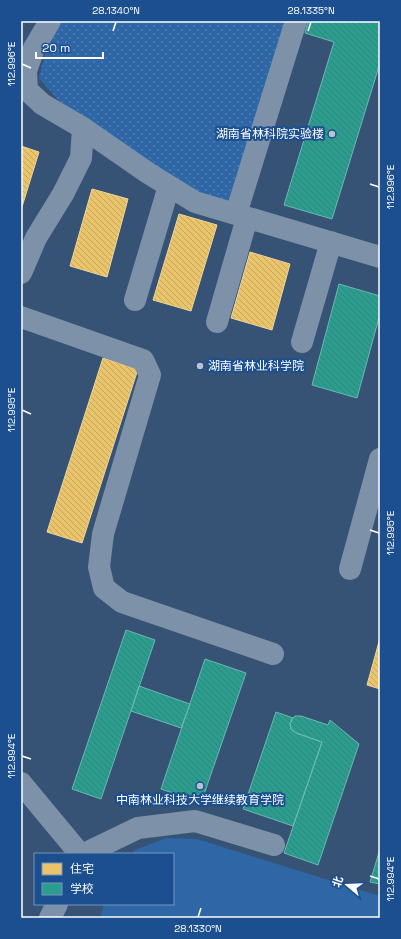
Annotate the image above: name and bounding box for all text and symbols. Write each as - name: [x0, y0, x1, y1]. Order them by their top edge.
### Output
- text: 28.1340°N: [92, 4, 140, 17]
- text: 28.1335°N: [287, 4, 335, 17]
- scale bar: [36, 34, 103, 60]
- text: 20 m: [42, 40, 70, 56]
- text: 112.996°E: [5, 41, 18, 86]
- place label: 湖南省林科院实验楼: [216, 126, 324, 142]
- marker: 湖南省林科院实验楼: [327, 129, 337, 139]
- text: 112.996°E: [384, 164, 397, 209]
- place label: 湖南省林业科学院: [208, 358, 304, 374]
- marker: 湖南省林业科学院: [195, 361, 205, 371]
- text: 112.995°E: [5, 387, 18, 432]
- text: 112.995°E: [384, 510, 397, 555]
- text: 112.994°E: [5, 733, 18, 778]
- marker: 中南林业科技大学继续教育学院: [195, 781, 205, 791]
- place label: 中南林业科技大学继续教育学院: [116, 792, 284, 808]
- legend: [34, 853, 174, 905]
- text: 112.994°E: [384, 856, 397, 901]
- text: 住宅: [70, 861, 94, 877]
- north arrow: [327, 865, 367, 905]
- text: 北: [329, 874, 346, 889]
- text: 学校: [70, 881, 94, 897]
- text: 28.1330°N: [174, 922, 222, 935]

